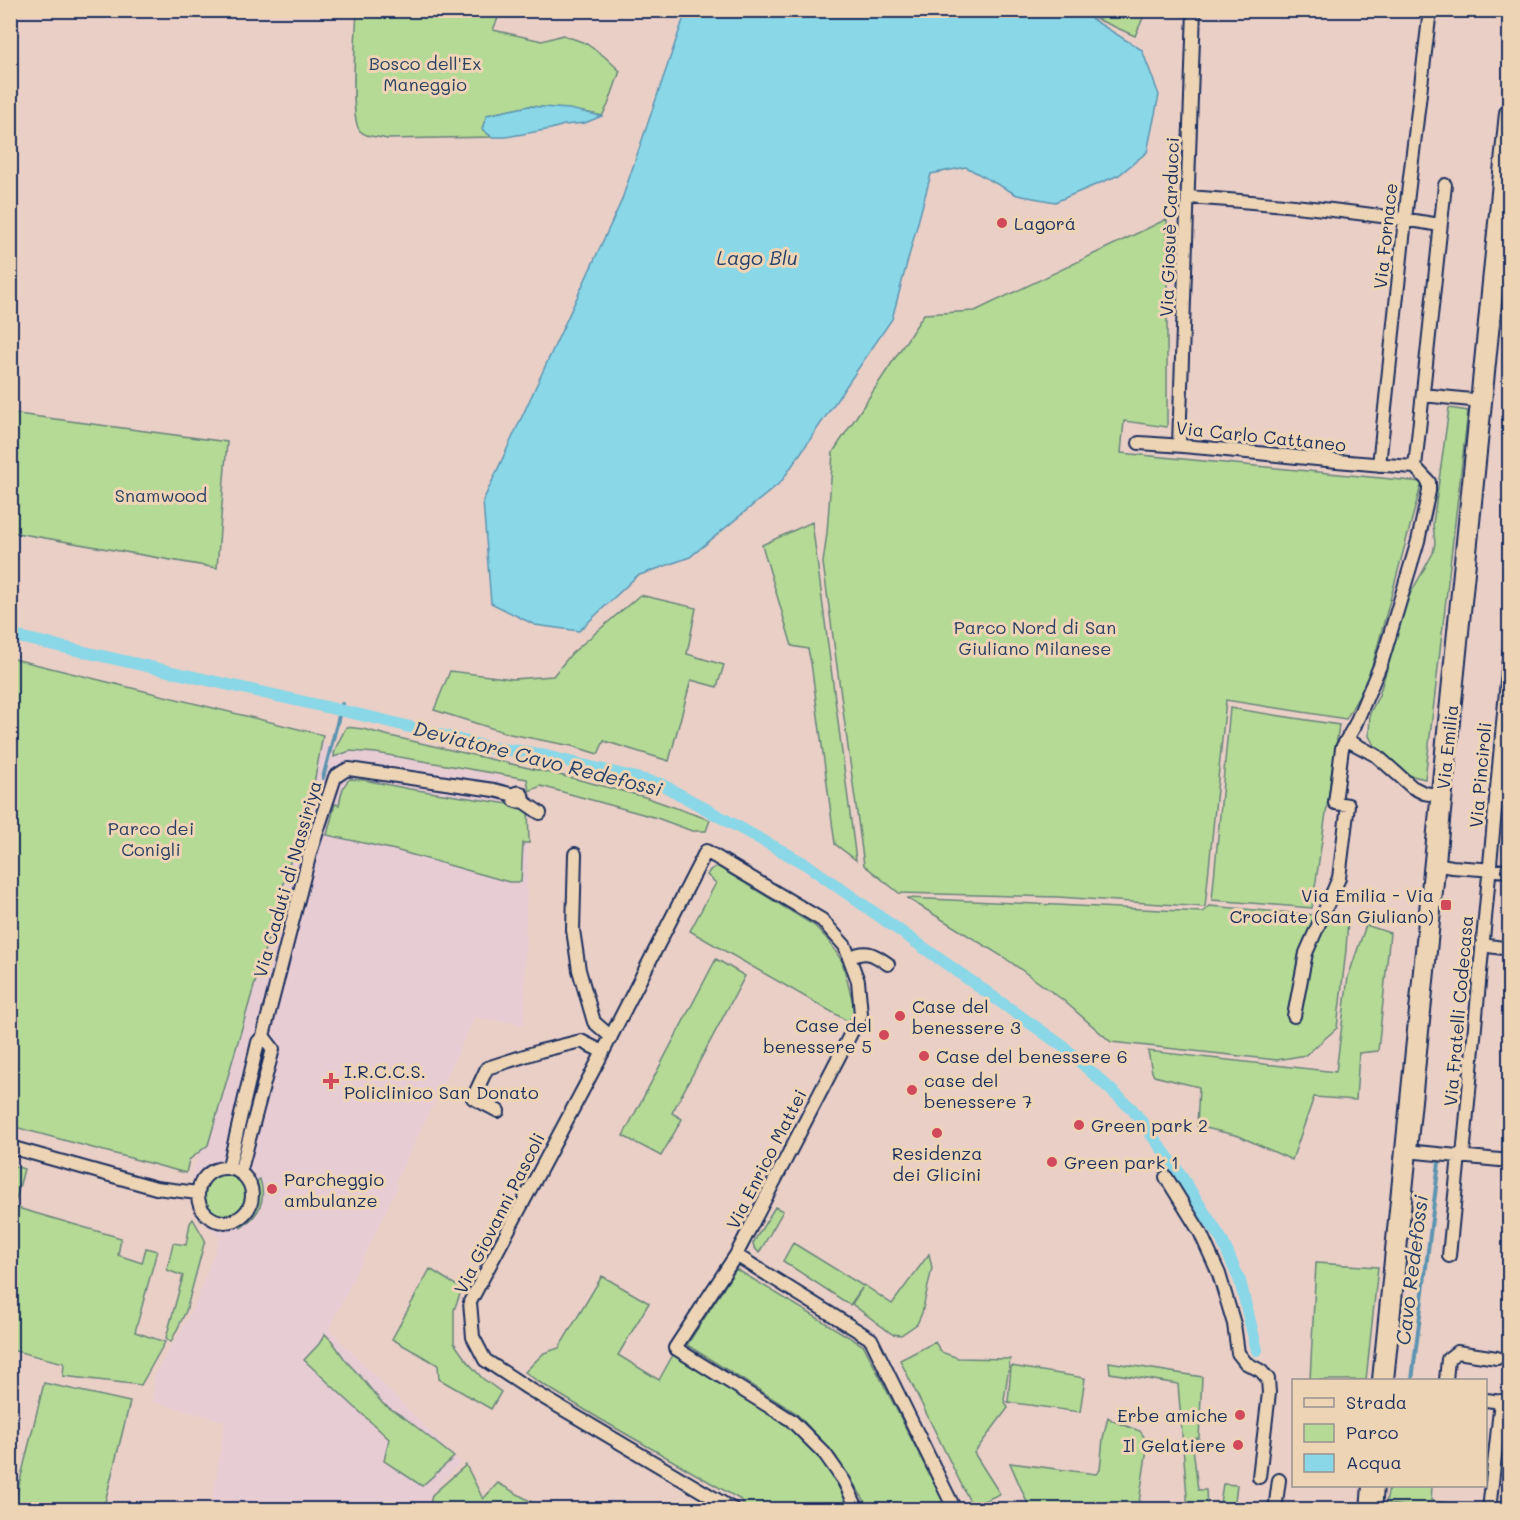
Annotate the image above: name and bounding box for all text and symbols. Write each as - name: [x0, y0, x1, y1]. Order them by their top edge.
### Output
- park label: Bosco dell'Ex Maneggio: [369, 51, 481, 96]
- street label: Via Giosuè Carducci: [1154, 137, 1184, 317]
- street label: Via Fornace: [1367, 182, 1403, 290]
- place label: Lagorá: [1014, 211, 1076, 235]
- marker: Lagorá: [995, 216, 1009, 230]
- water label: Lago Blu: [716, 244, 798, 270]
- street label: Via Carlo Cattaneo: [1175, 415, 1348, 457]
- park label: Snamwood: [115, 483, 207, 507]
- park label: Parco Nord di San Giuliano Milanese: [954, 615, 1116, 660]
- street label: Via Emilia: [1431, 703, 1463, 791]
- water label: Deviatore Cavo Redefossi: [411, 714, 666, 802]
- street label: Via Pinciroli: [1463, 721, 1497, 829]
- street label: Via Caduti di Nassiriya: [247, 778, 327, 980]
- park label: Parco dei Conigli: [108, 816, 194, 861]
- place label: Via Emilia - Via Crociate (San Giuliano): [1229, 883, 1434, 928]
- marker: Via Emilia - Via Crociate (San Giuliano): [1439, 898, 1453, 912]
- street label: Via Fratelli Codecasa: [1438, 915, 1478, 1107]
- place label: Case del benessere 3: [912, 994, 1021, 1039]
- marker: Case del benessere 3: [893, 1009, 907, 1023]
- place label: Case del benessere 5: [763, 1013, 872, 1058]
- marker: Case del benessere 5: [877, 1028, 891, 1042]
- place label: Case del benessere 6: [936, 1044, 1128, 1068]
- marker: Case del benessere 6: [917, 1049, 931, 1063]
- place label: I.R.C.C.S. Policlinico San Donato: [344, 1059, 539, 1104]
- place label: case del benessere 7: [924, 1068, 1032, 1113]
- marker: I.R.C.C.S. Policlinico San Donato: [322, 1072, 340, 1090]
- marker: case del benessere 7: [905, 1083, 919, 1097]
- street label: Via Enrico Mattei: [720, 1085, 812, 1233]
- place label: Green park 2: [1091, 1113, 1208, 1137]
- marker: Green park 2: [1072, 1118, 1086, 1132]
- marker: Residenza dei Glicini: [930, 1126, 944, 1140]
- street label: Via Giovanni Pascoli: [448, 1128, 550, 1298]
- place label: Residenza dei Glicini: [892, 1141, 982, 1186]
- place label: Green park 1: [1064, 1150, 1179, 1174]
- marker: Green park 1: [1045, 1155, 1059, 1169]
- place label: Parcheggio ambulanze: [284, 1167, 385, 1212]
- marker: Parcheggio ambulanze: [265, 1182, 279, 1196]
- water label: Cavo Redefossi: [1389, 1193, 1433, 1347]
- legend: [1292, 1379, 1487, 1487]
- text: Strada: [1346, 1390, 1407, 1414]
- place label: Erbe amiche: [1117, 1403, 1228, 1427]
- marker: Erbe amiche: [1233, 1408, 1247, 1422]
- text: Parco: [1346, 1420, 1399, 1444]
- place label: Il Gelatiere: [1123, 1433, 1226, 1457]
- marker: Il Gelatiere: [1231, 1438, 1245, 1452]
- text: Acqua: [1346, 1450, 1402, 1474]

